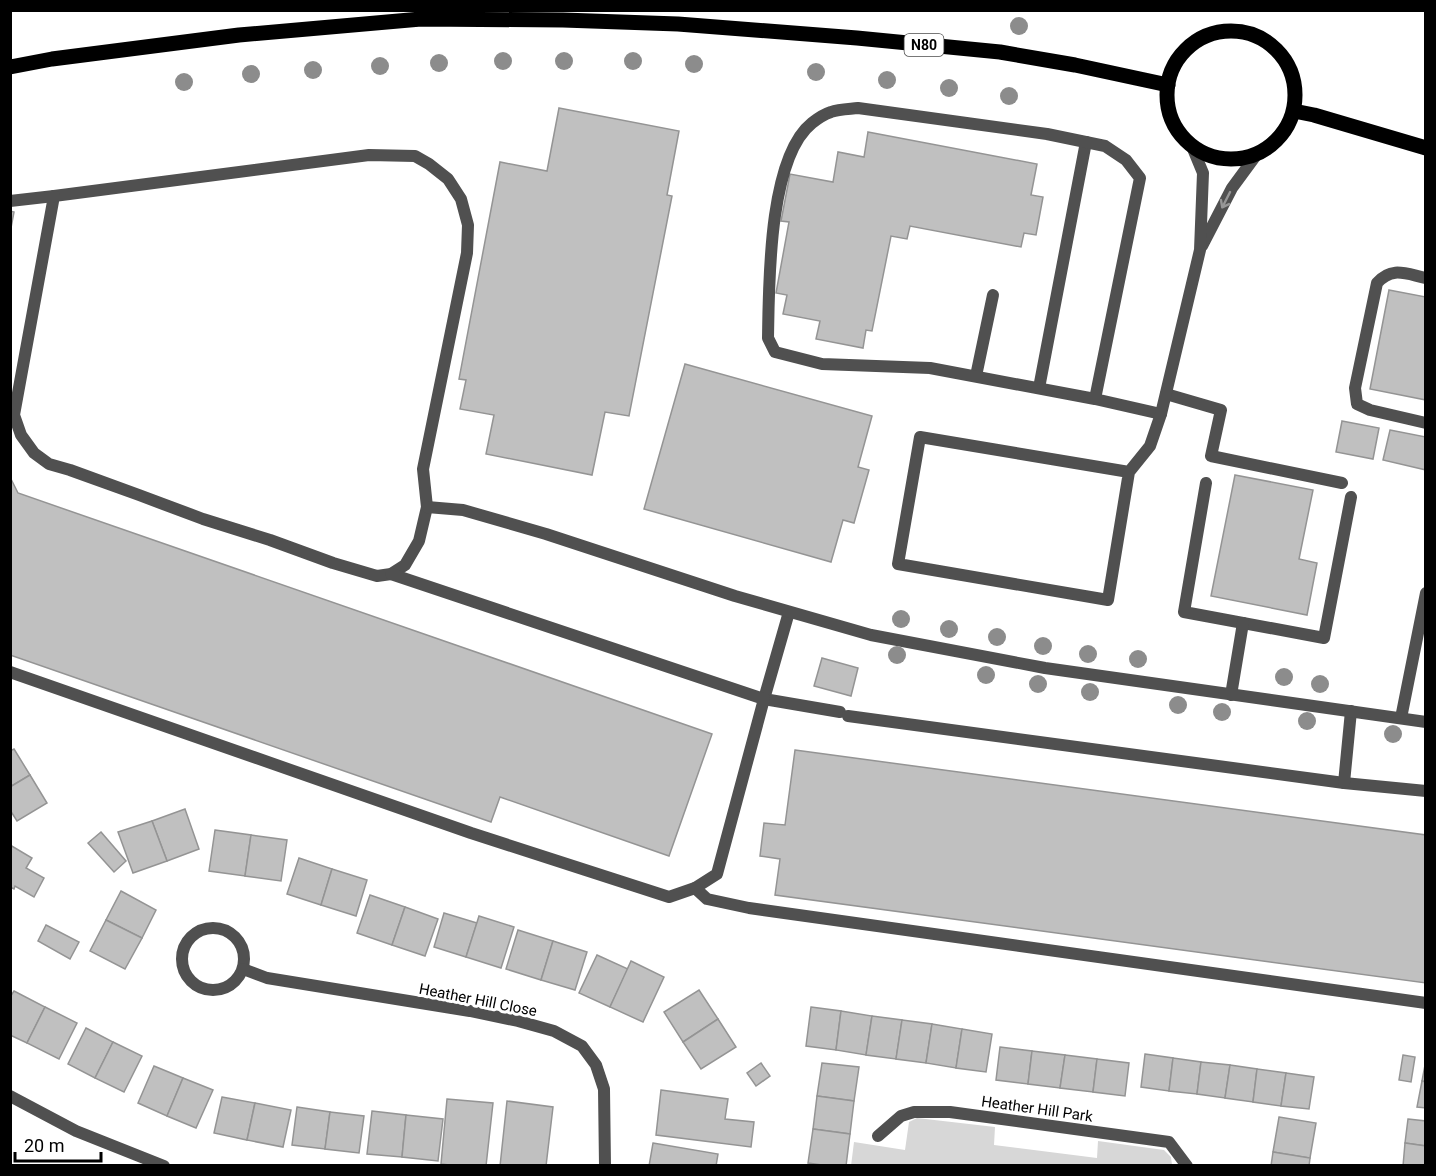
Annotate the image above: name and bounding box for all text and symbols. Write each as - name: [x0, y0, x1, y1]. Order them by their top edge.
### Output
- road number: N80: [904, 34, 944, 56]
- one-way arrow: [1219, 191, 1231, 209]
- street label: Heather Hill Close: [418, 980, 539, 1020]
- street label: Heather Hill Park: [980, 1092, 1094, 1126]
- scale bar: [15, 1125, 100, 1163]
- text: 20 m: [24, 1135, 64, 1156]

